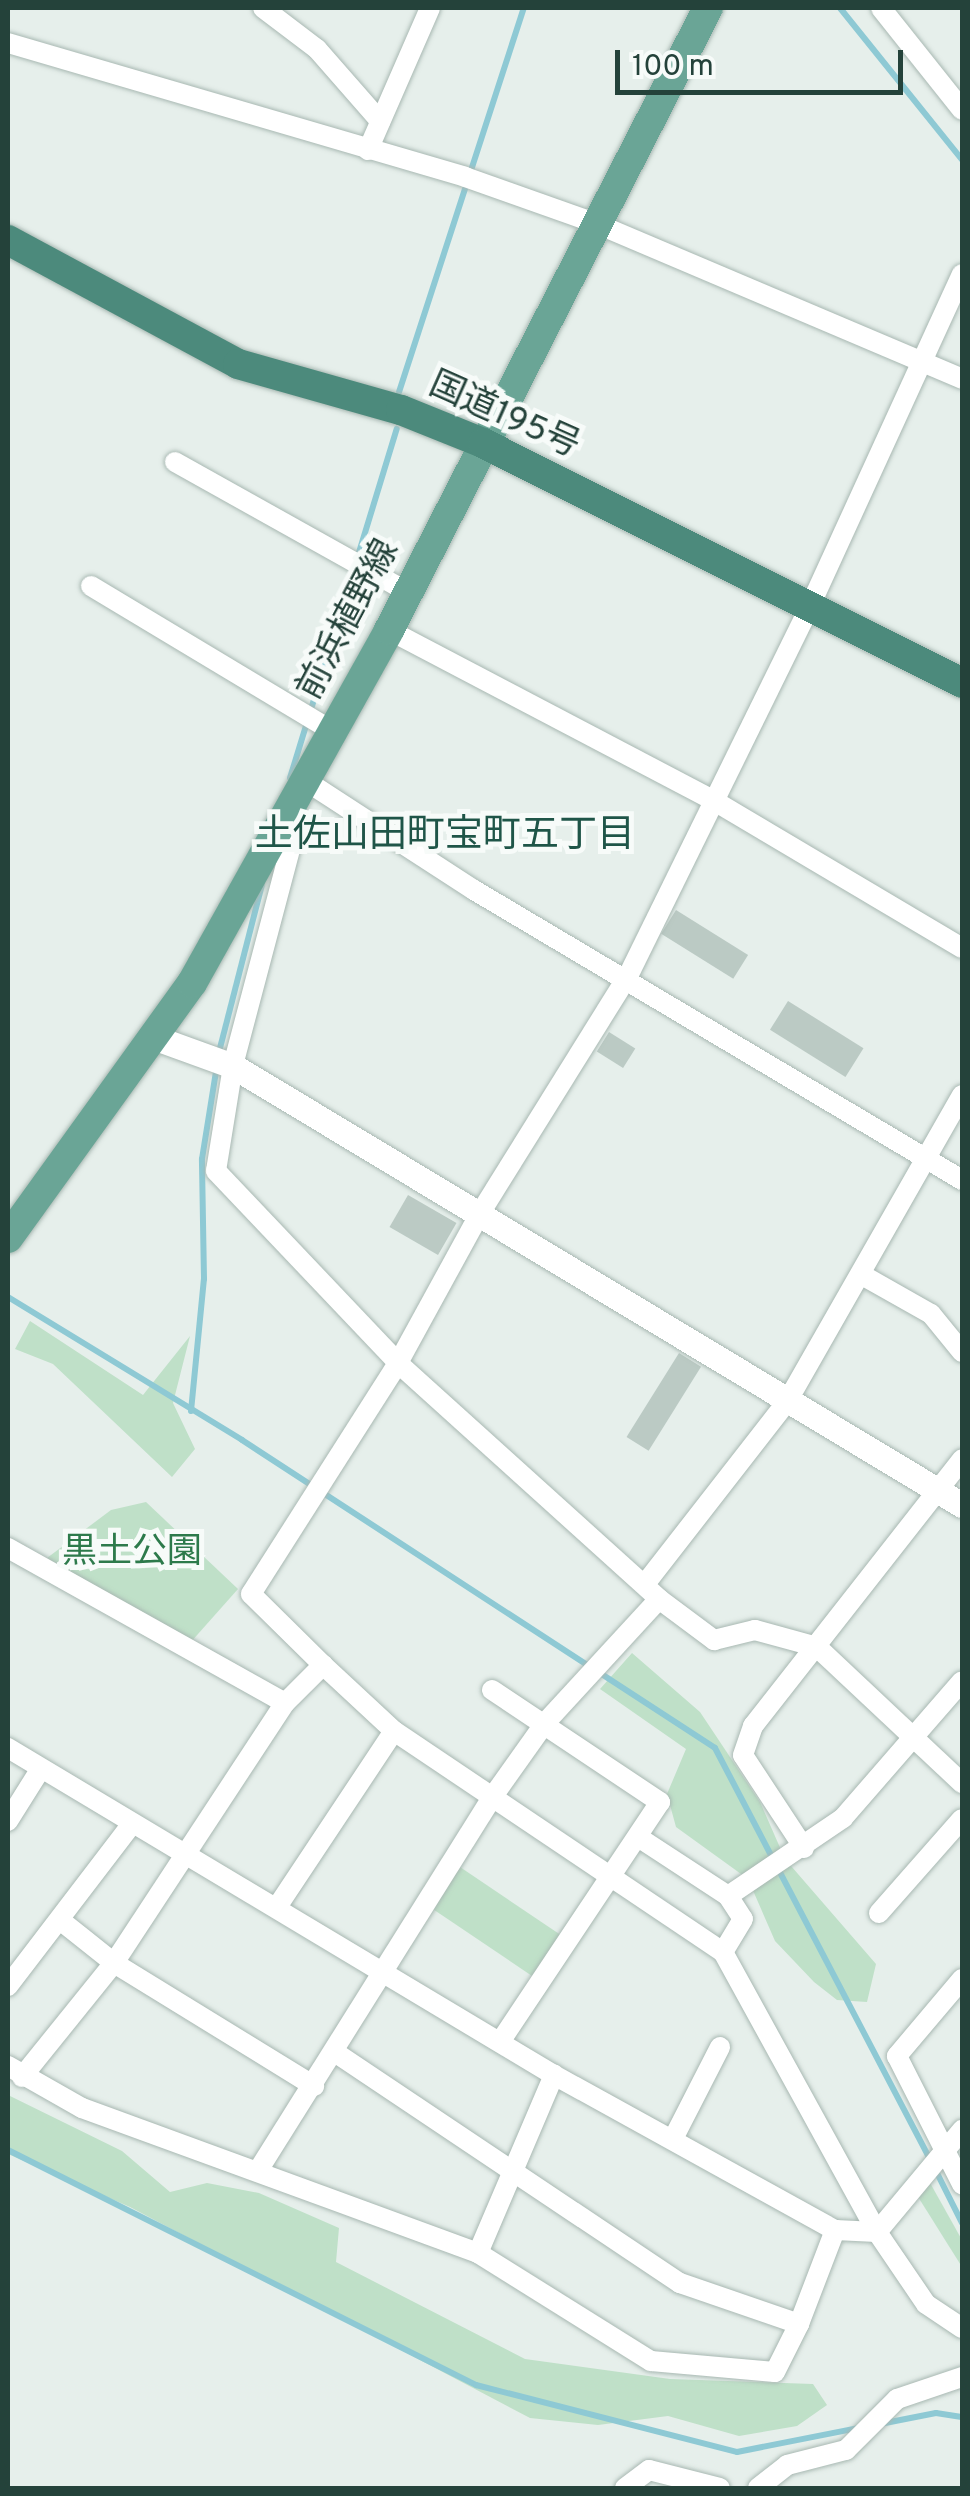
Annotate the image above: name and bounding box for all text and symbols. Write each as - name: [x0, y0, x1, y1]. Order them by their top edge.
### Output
- scale bar: [620, 30, 908, 92]
- text: 100 m: [632, 49, 714, 86]
- street label: 国道195号: [422, 364, 586, 468]
- street label: 前浜植野線: [289, 533, 409, 707]
- district label: 土佐山田町宝町五丁目: [255, 814, 635, 860]
- park label: 黒土公園: [62, 1532, 202, 1574]

